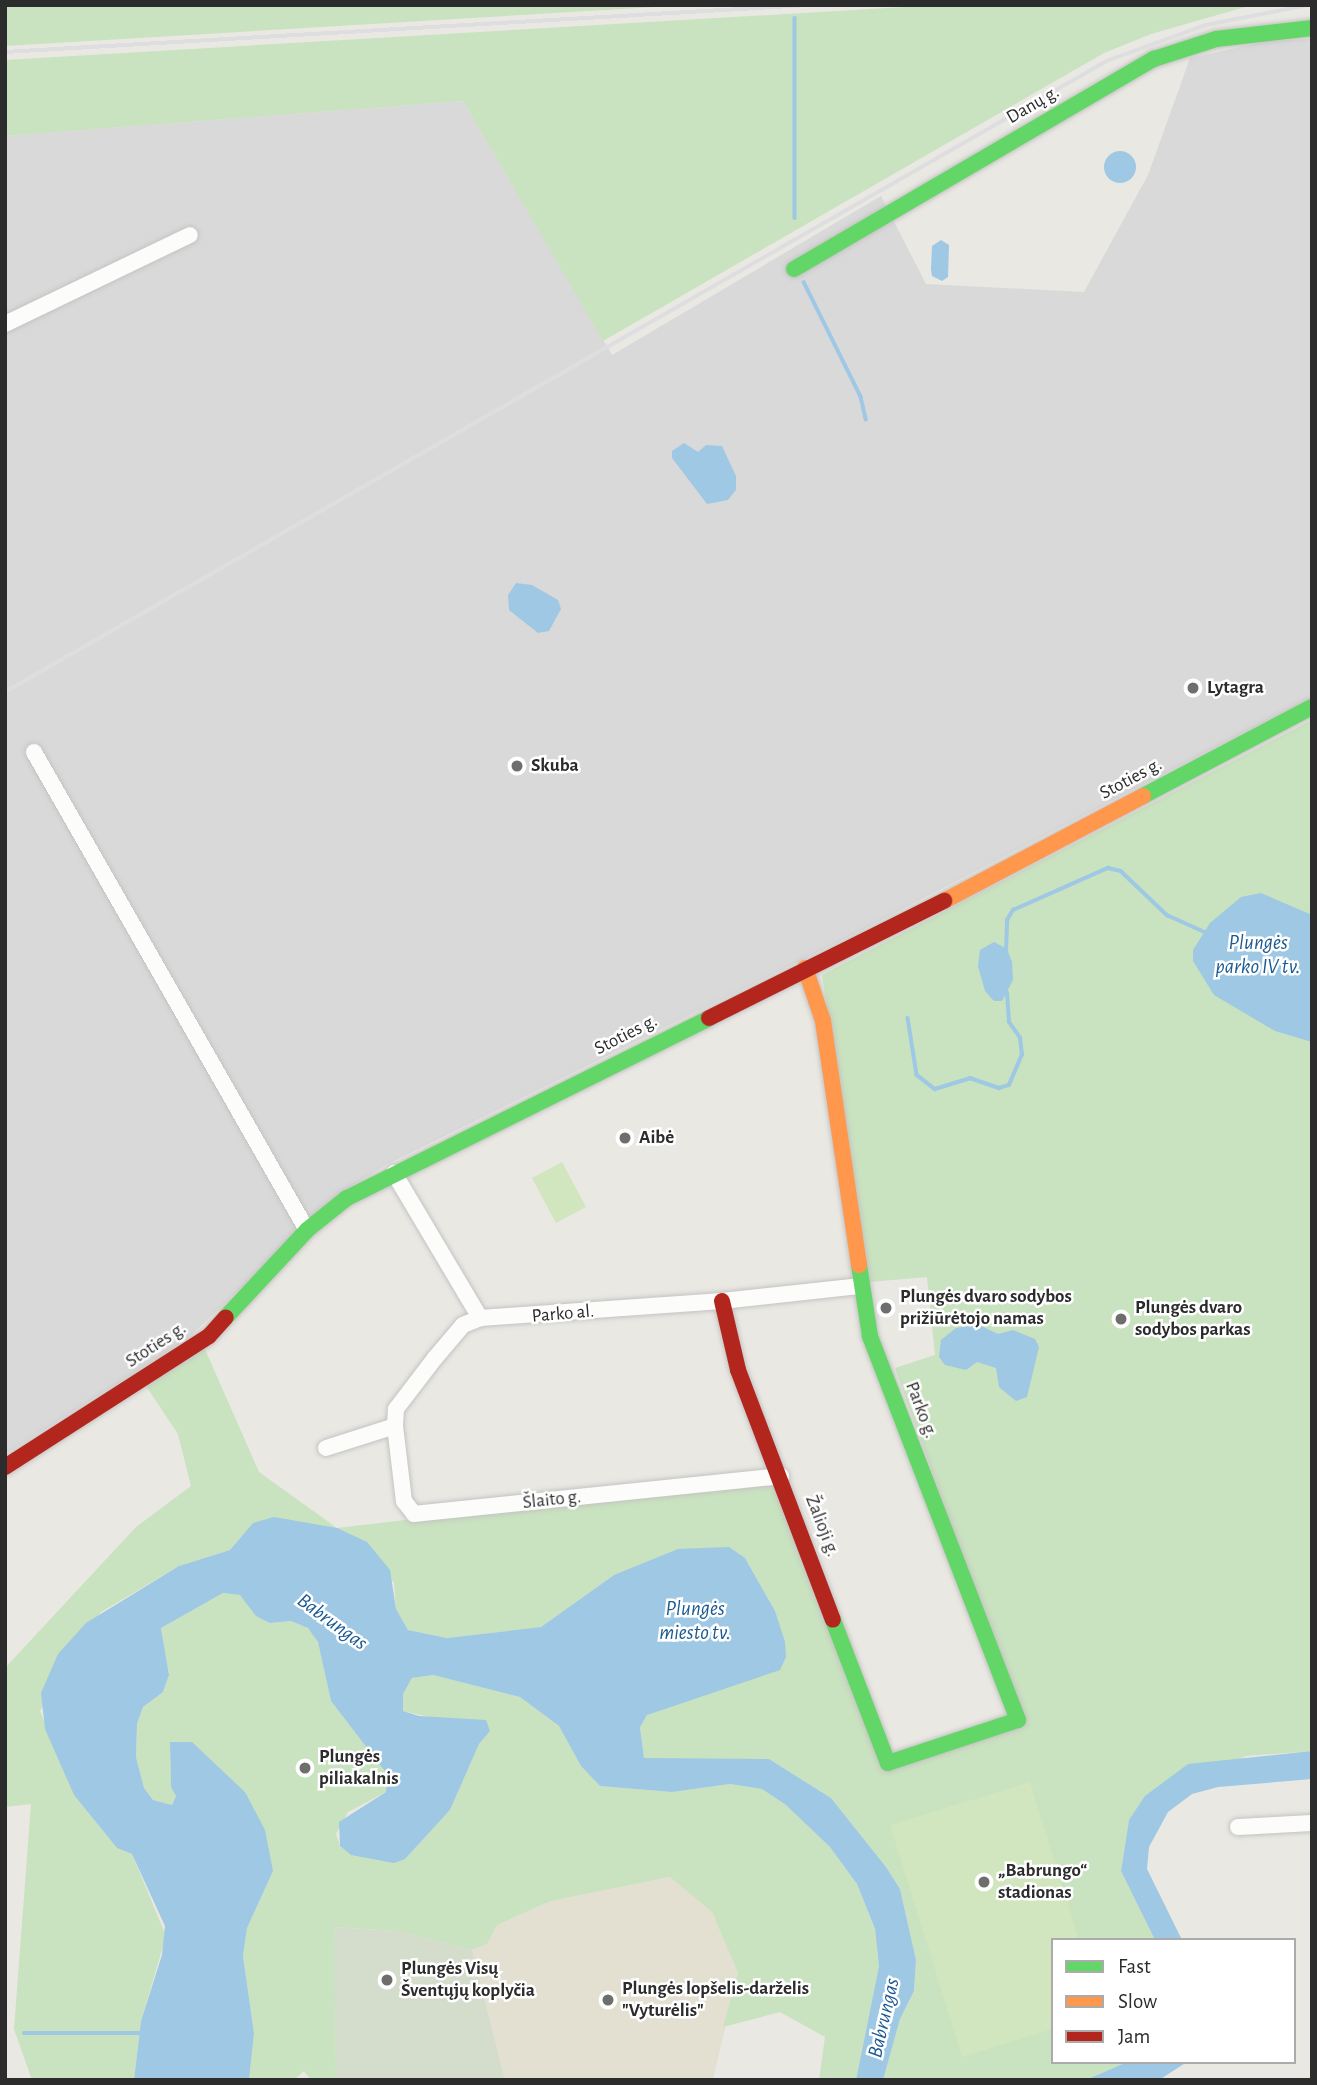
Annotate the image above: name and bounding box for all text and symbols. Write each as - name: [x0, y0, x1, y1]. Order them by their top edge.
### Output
- street label: Danų g.: [1003, 81, 1063, 129]
- place label: Lytagra: [1207, 677, 1264, 699]
- marker: Lytagra: [1185, 680, 1201, 696]
- street label: Stoties g.: [1096, 753, 1166, 805]
- place label: Skuba: [531, 755, 579, 777]
- marker: Skuba: [509, 758, 525, 774]
- water label: Plungės parko IV tv.: [1216, 930, 1300, 980]
- street label: Stoties g.: [591, 1010, 661, 1060]
- place label: Aibė: [639, 1127, 674, 1149]
- marker: Aibė: [617, 1130, 633, 1146]
- place label: Plungės dvaro sodybos prižiūrėtojo namas: [900, 1286, 1072, 1330]
- place label: Plungės dvaro sodybos parkas: [1135, 1297, 1251, 1341]
- street label: Parko al.: [531, 1300, 595, 1328]
- marker: Plungės dvaro sodybos prižiūrėtojo namas: [878, 1300, 894, 1316]
- marker: Plungės dvaro sodybos parkas: [1113, 1311, 1129, 1327]
- street label: Stoties g.: [122, 1317, 190, 1373]
- street label: Parko g.: [900, 1379, 942, 1441]
- street label: Šlaito g.: [522, 1486, 582, 1514]
- street label: Žalioji g.: [800, 1492, 844, 1560]
- water label: Babrungas: [292, 1588, 372, 1656]
- water label: Plungės miesto tv.: [659, 1596, 731, 1646]
- place label: Plungės piliakalnis: [319, 1746, 398, 1790]
- marker: Plungės piliakalnis: [297, 1760, 313, 1776]
- place label: „Babrungo“ stadionas: [998, 1860, 1087, 1904]
- marker: „Babrungo“ stadionas: [976, 1874, 992, 1890]
- legend: [1051, 1938, 1296, 2064]
- text: Fast: [1118, 1956, 1151, 1977]
- place label: Plungės Visų Šventųjų koplyčia: [401, 1958, 535, 2002]
- marker: Plungės Visų Šventųjų koplyčia: [379, 1972, 395, 1988]
- water label: Babrungas: [863, 1976, 905, 2060]
- place label: Plungės lopšelis-darželis "Vyturėlis": [622, 1978, 809, 2022]
- text: Slow: [1118, 1991, 1157, 2012]
- marker: Plungės lopšelis-darželis "Vyturėlis": [600, 1992, 616, 2008]
- text: Jam: [1118, 2026, 1150, 2047]

